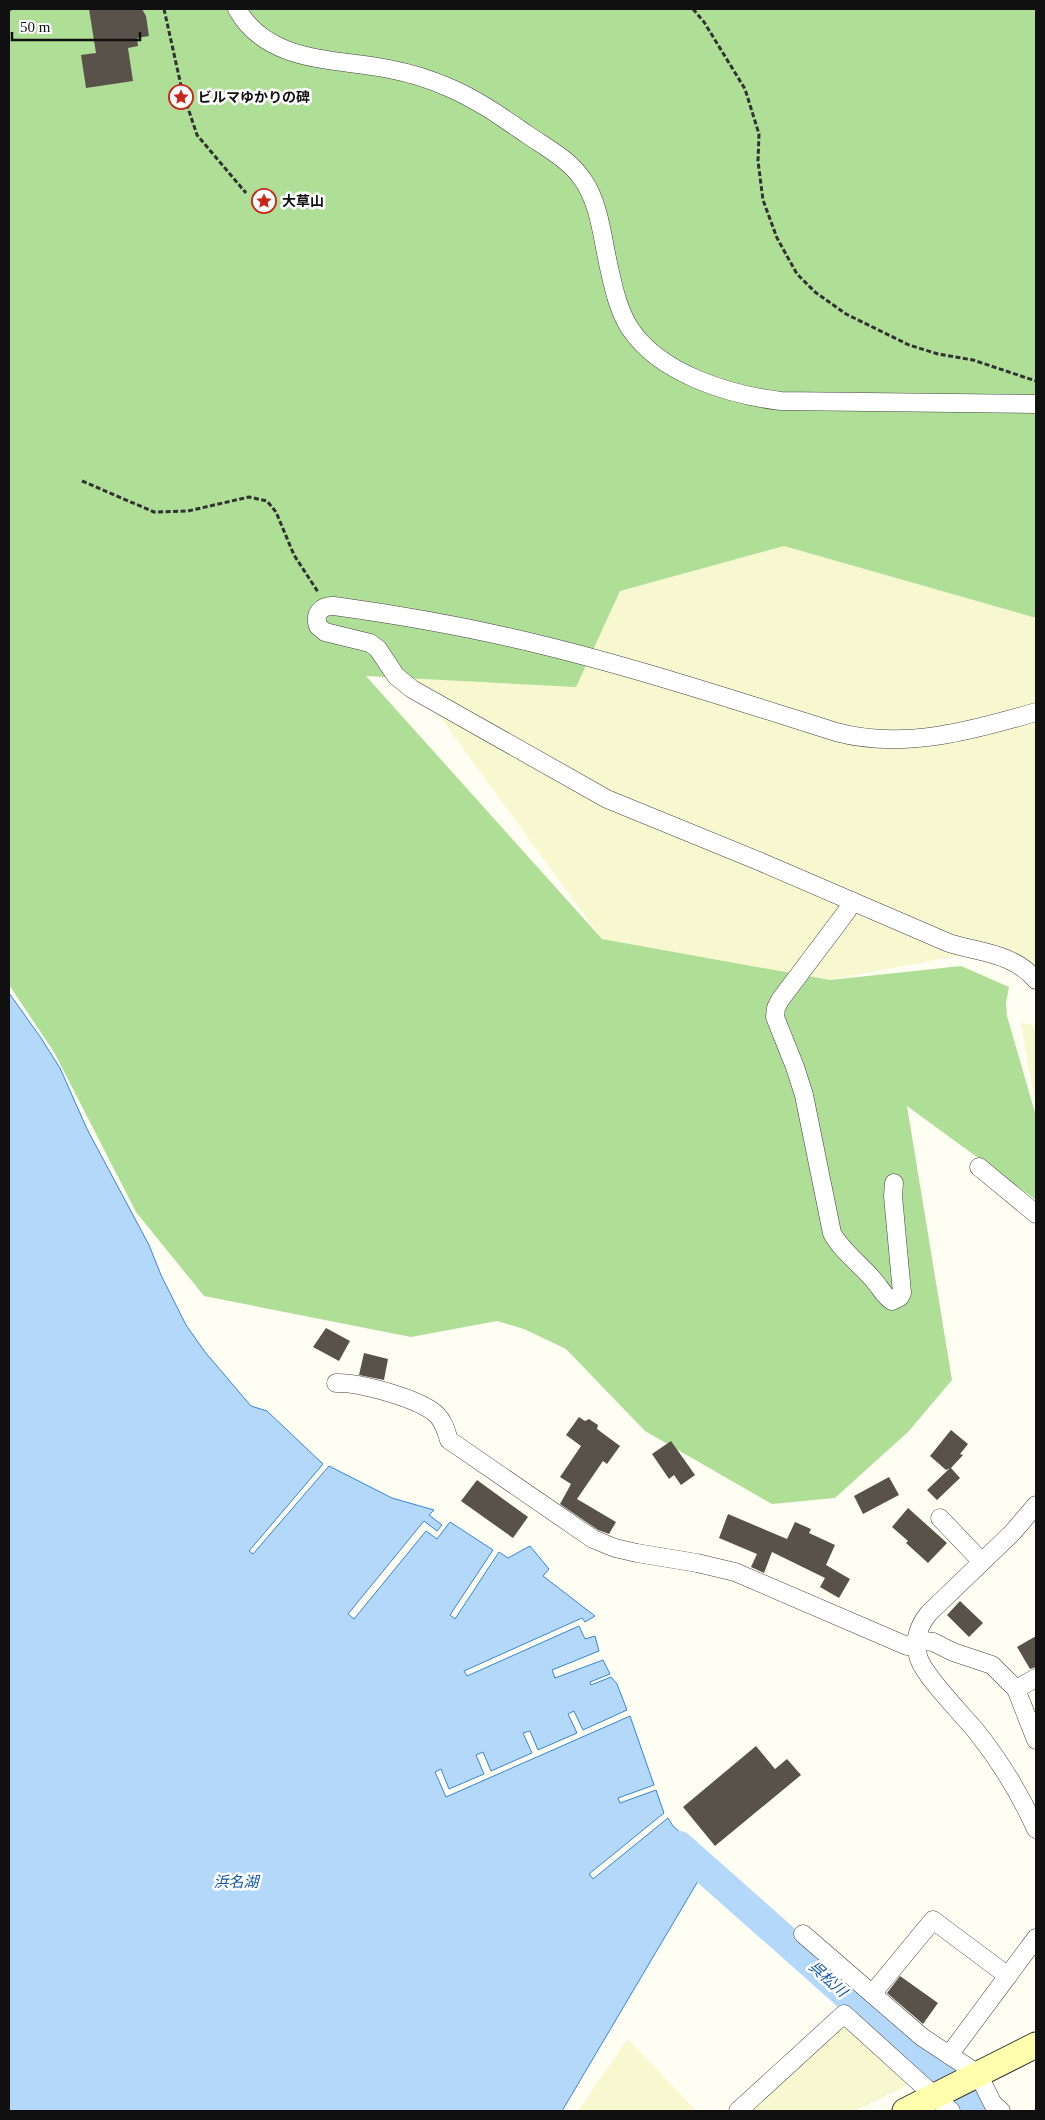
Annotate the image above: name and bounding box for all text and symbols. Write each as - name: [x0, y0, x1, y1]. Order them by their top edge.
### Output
- scale bar: [12, 10, 140, 42]
- text: 50 m: [20, 19, 51, 35]
- place icon: ビルマゆかりの碑: [168, 84, 194, 110]
- place label: ビルマゆかりの碑: [198, 90, 310, 105]
- place icon: 大草山: [251, 188, 277, 214]
- place label: 大草山: [282, 194, 324, 209]
- water label: 浜名湖: [213, 1874, 260, 1890]
- water label: 呉松川: [806, 1958, 852, 2001]

